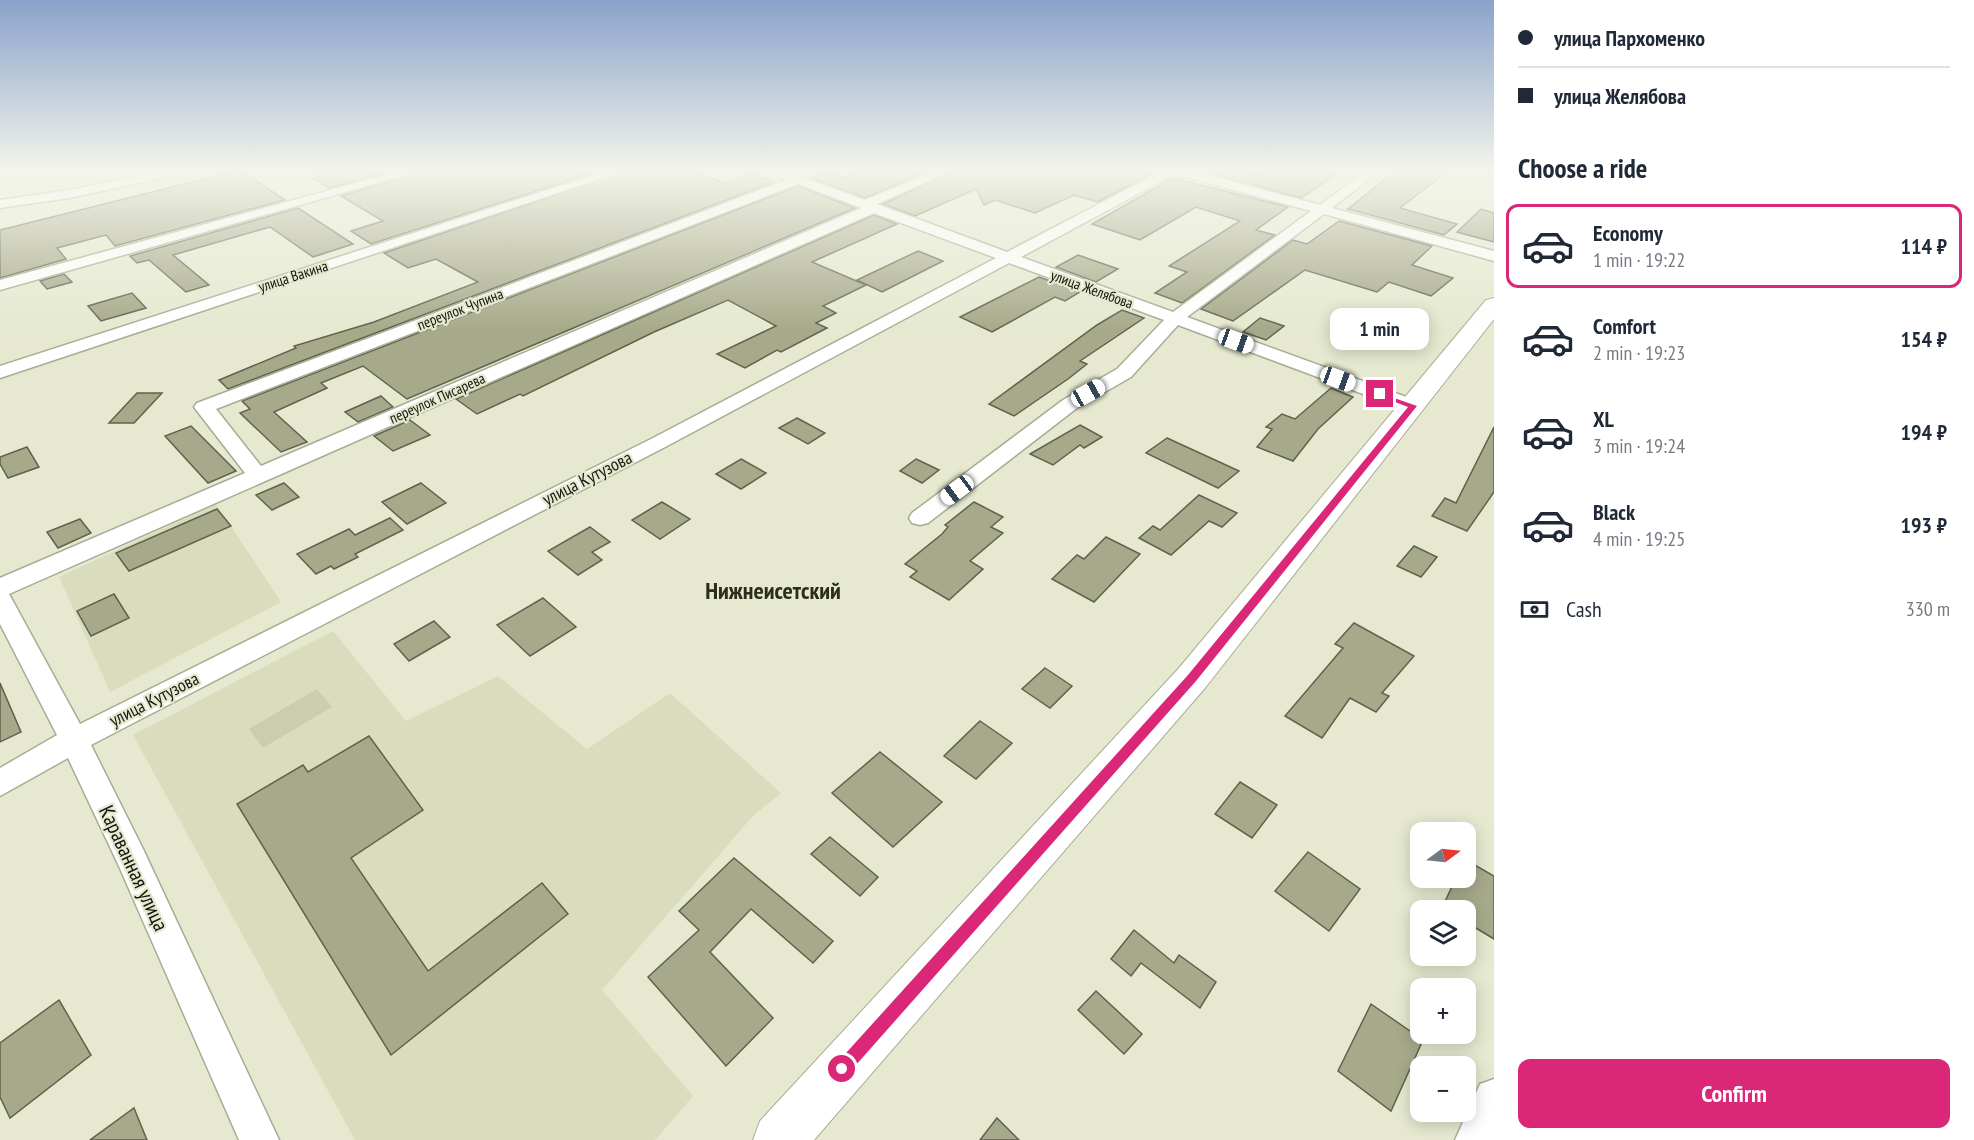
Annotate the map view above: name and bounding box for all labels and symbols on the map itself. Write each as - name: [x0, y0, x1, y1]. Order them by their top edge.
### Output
- street label: улица Вакина: [256, 256, 330, 296]
- street label: улица Желябова: [1048, 265, 1136, 313]
- street label: переулок Чупина: [414, 284, 506, 334]
- callout: 1 min: [1330, 307, 1430, 349]
- car: [1216, 326, 1256, 356]
- car: [1318, 364, 1358, 394]
- street label: переулок Писарева: [386, 368, 488, 428]
- car: [1068, 376, 1108, 410]
- route end: [1366, 380, 1393, 407]
- street label: улица Кутузова: [538, 446, 636, 510]
- car: [937, 472, 977, 508]
- district label: Нижнеисетский: [705, 575, 841, 606]
- street label: улица Кутузова: [105, 667, 203, 731]
- street label: Караванная улица: [93, 801, 175, 935]
- north arrow: [1410, 822, 1476, 888]
- route start: [828, 1055, 855, 1082]

